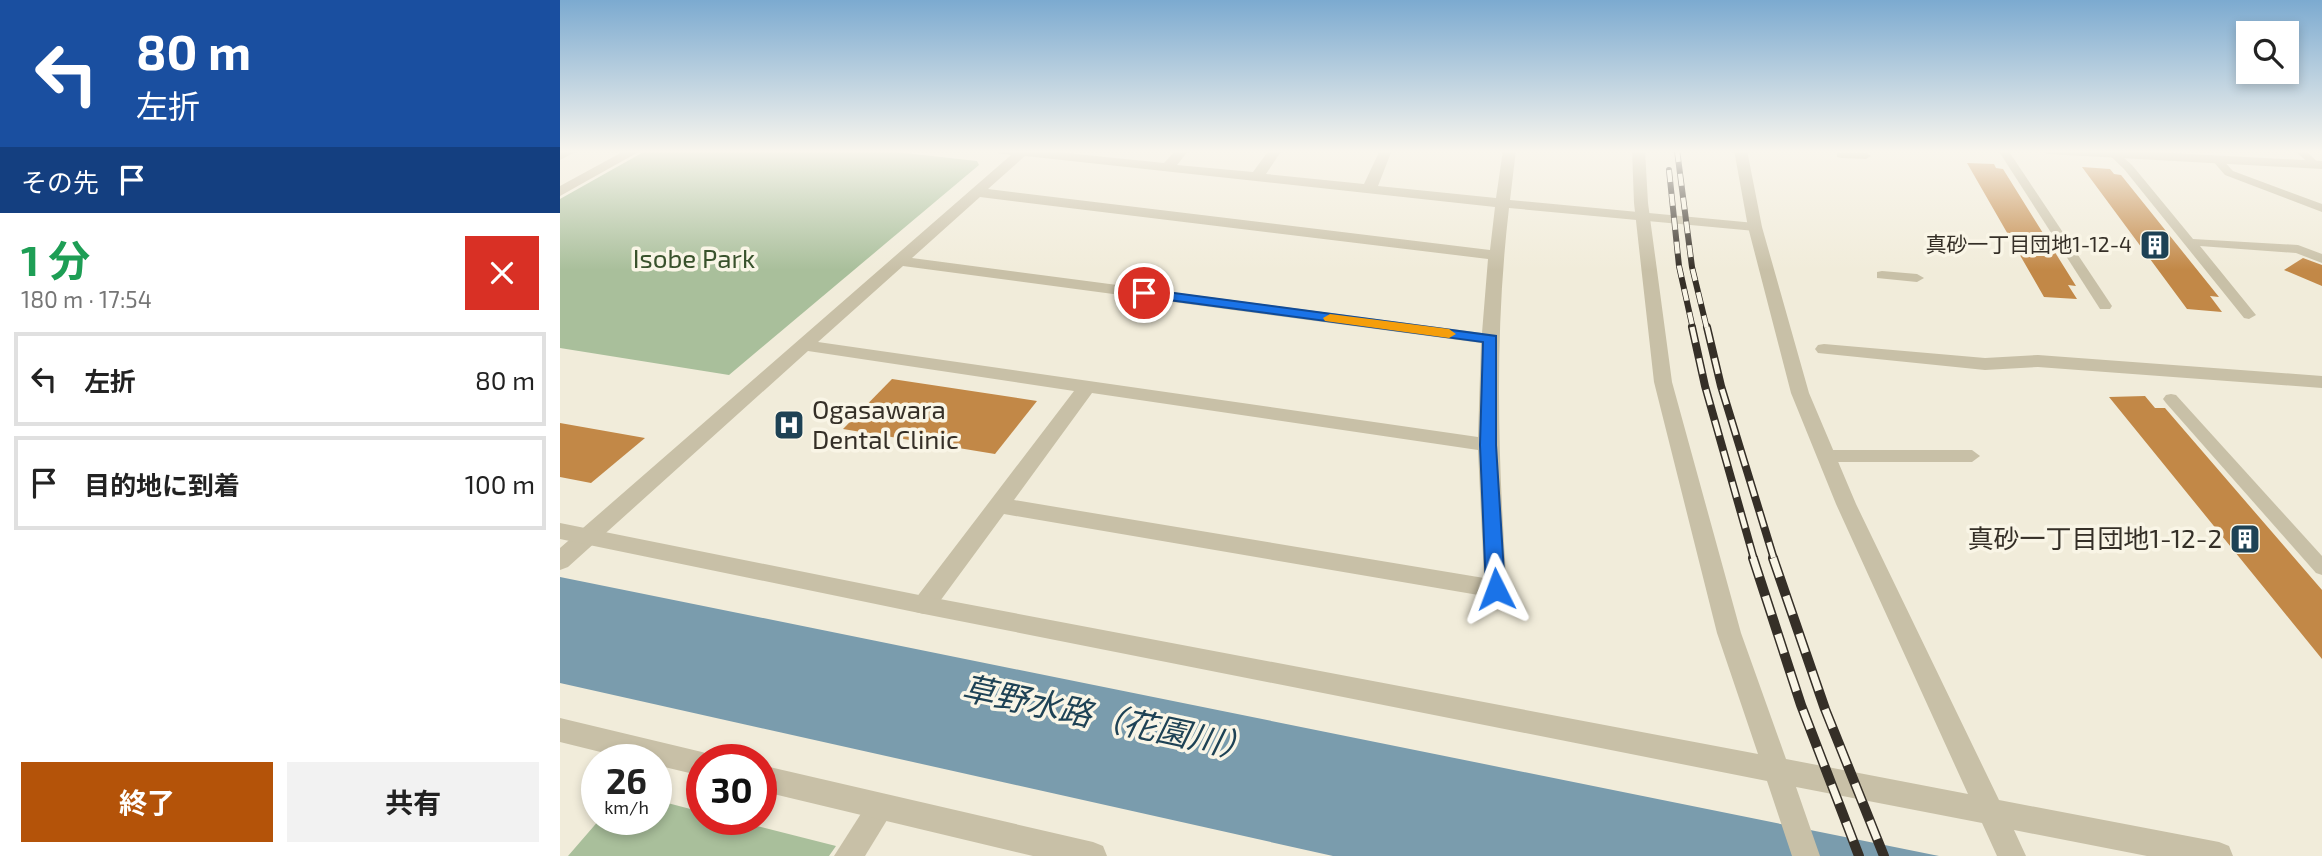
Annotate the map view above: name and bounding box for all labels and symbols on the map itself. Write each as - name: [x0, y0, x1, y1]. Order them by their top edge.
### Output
- building icon: 真砂一丁目団地1-12-4: [2138, 228, 2172, 262]
- place label: 真砂一丁目団地1-12-4: [1925, 231, 2132, 256]
- park label: Isobe Park: [633, 242, 755, 273]
- pin: [1114, 263, 1174, 323]
- place label: Ogasawara Dental Clinic: [812, 393, 959, 454]
- hospital icon: Ogasawara Dental Clinic: [772, 408, 806, 442]
- place label: 真砂一丁目団地1-12-2: [1968, 522, 2222, 553]
- building icon: 真砂一丁目団地1-12-2: [2228, 522, 2262, 556]
- position arrow: [1459, 552, 1533, 626]
- water label: 草野水路（花園川）: [959, 667, 1258, 767]
- speed limit sign: 30: [686, 744, 777, 835]

